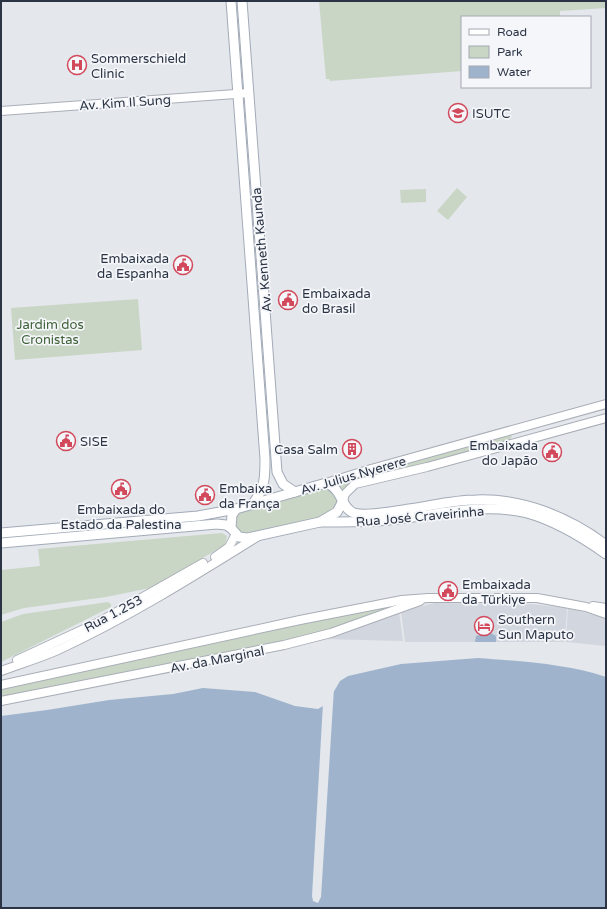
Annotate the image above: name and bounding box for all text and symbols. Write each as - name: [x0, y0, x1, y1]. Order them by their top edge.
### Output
- legend: [461, 16, 591, 88]
- text: Road: [497, 25, 527, 39]
- text: Park: [497, 45, 523, 59]
- place label: Sommerschield Clinic: [91, 51, 186, 82]
- hospital icon: Sommerschield Clinic: [66, 54, 88, 76]
- text: Water: [497, 65, 532, 79]
- street label: Av. Kim Il Sung: [79, 92, 171, 114]
- school or university icon: ISUTC: [447, 102, 469, 124]
- place label: ISUTC: [472, 106, 510, 122]
- street label: Av. Kenneth Kaunda: [249, 187, 275, 313]
- place label: Embaixada da Espanha: [97, 251, 169, 282]
- public building icon: Embaixada da Espanha: [172, 254, 194, 276]
- place label: Embaixada do Brasil: [302, 286, 371, 317]
- public building icon: Embaixada do Brasil: [277, 289, 299, 311]
- park label: Jardim dos Cronistas: [16, 317, 84, 348]
- public building icon: SISE: [55, 430, 77, 452]
- place label: SISE: [80, 434, 108, 450]
- building icon: Casa Salm: [341, 438, 363, 460]
- place label: Embaixada do Japão: [469, 438, 538, 469]
- public building icon: Embaixada do Japão: [541, 441, 563, 463]
- place label: Casa Salm: [274, 442, 338, 458]
- street label: Av. Julius Nyerere: [299, 453, 408, 499]
- public building icon: Embaixada do Estado da Palestina: [110, 478, 132, 500]
- place label: Embaixa da França: [219, 481, 280, 512]
- public building icon: Embaixa da França: [194, 484, 216, 506]
- place label: Embaixada do Estado da Palestina: [61, 502, 181, 533]
- street label: Rua José Craveirinha: [355, 503, 485, 531]
- place label: Embaixada da Türkiye: [462, 577, 531, 608]
- public building icon: Embaixada da Türkiye: [437, 580, 459, 602]
- street label: Rua 1.253: [82, 592, 145, 636]
- place label: Southern Sun Maputo: [498, 612, 574, 643]
- hotel icon: Southern Sun Maputo: [473, 615, 495, 637]
- street label: Av. da Marginal: [169, 643, 266, 677]

